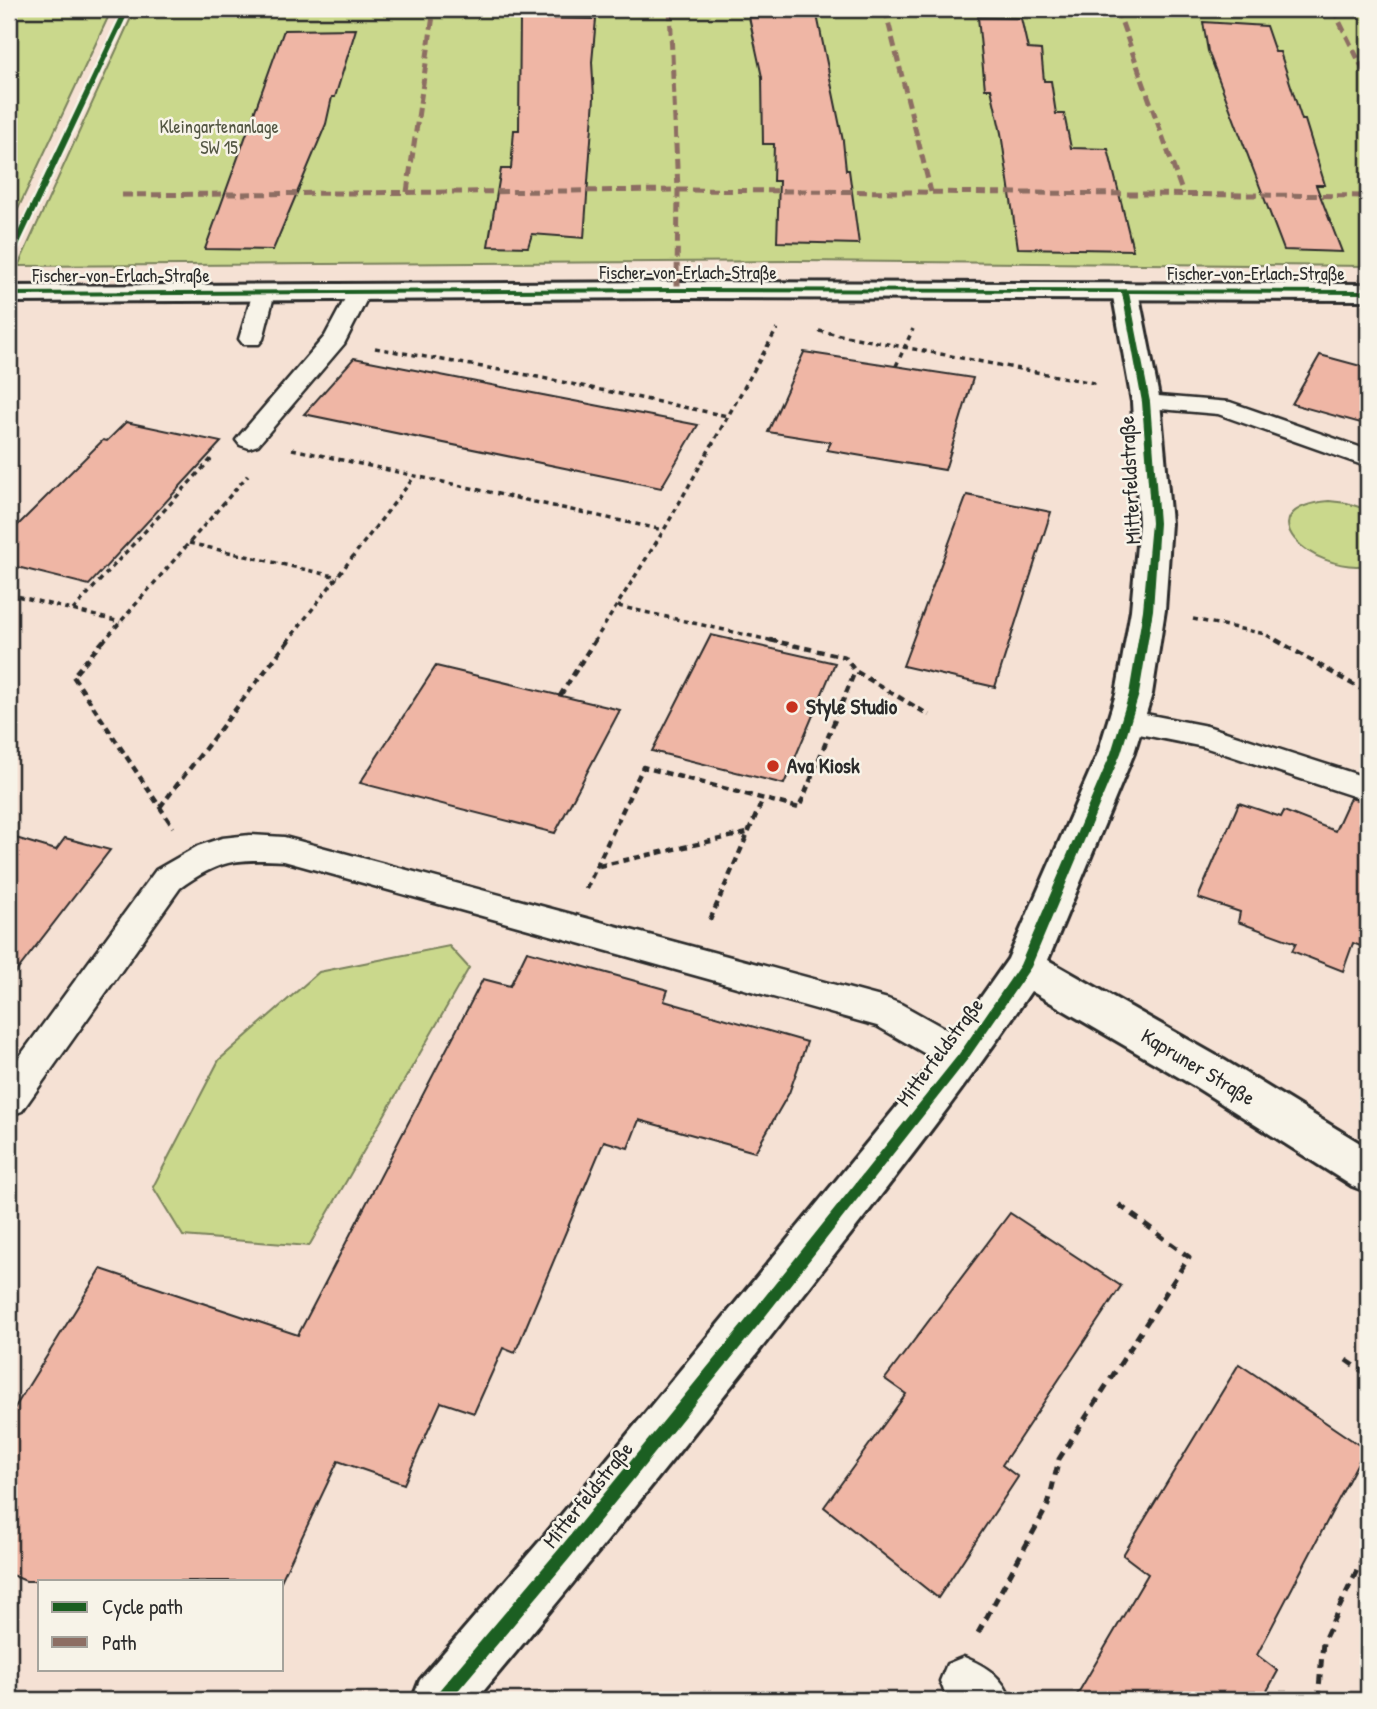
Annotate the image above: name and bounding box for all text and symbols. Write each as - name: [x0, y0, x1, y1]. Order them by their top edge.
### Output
- park label: Kleingartenanlage SW 15: [159, 114, 279, 160]
- street label: Fischer-von-Erlach-Straße: [598, 260, 777, 285]
- street label: Fischer-von-Erlach-Straße: [1166, 261, 1345, 286]
- street label: Fischer-von-Erlach-Straße: [31, 263, 210, 288]
- street label: Mitterfeldstraße: [1112, 415, 1147, 545]
- place label: Style Studio: [806, 692, 898, 722]
- marker: Style Studio: [784, 699, 800, 715]
- place label: Ava Kiosk: [787, 751, 860, 780]
- marker: Ava Kiosk: [765, 758, 781, 774]
- street label: Mitterfeldstraße: [889, 992, 990, 1112]
- street label: Kapruner Straße: [1136, 1021, 1261, 1112]
- street label: Mitterfeldstraße: [536, 1435, 639, 1554]
- legend: [38, 1580, 284, 1670]
- text: Cycle path: [102, 1592, 183, 1621]
- text: Path: [102, 1628, 137, 1657]

